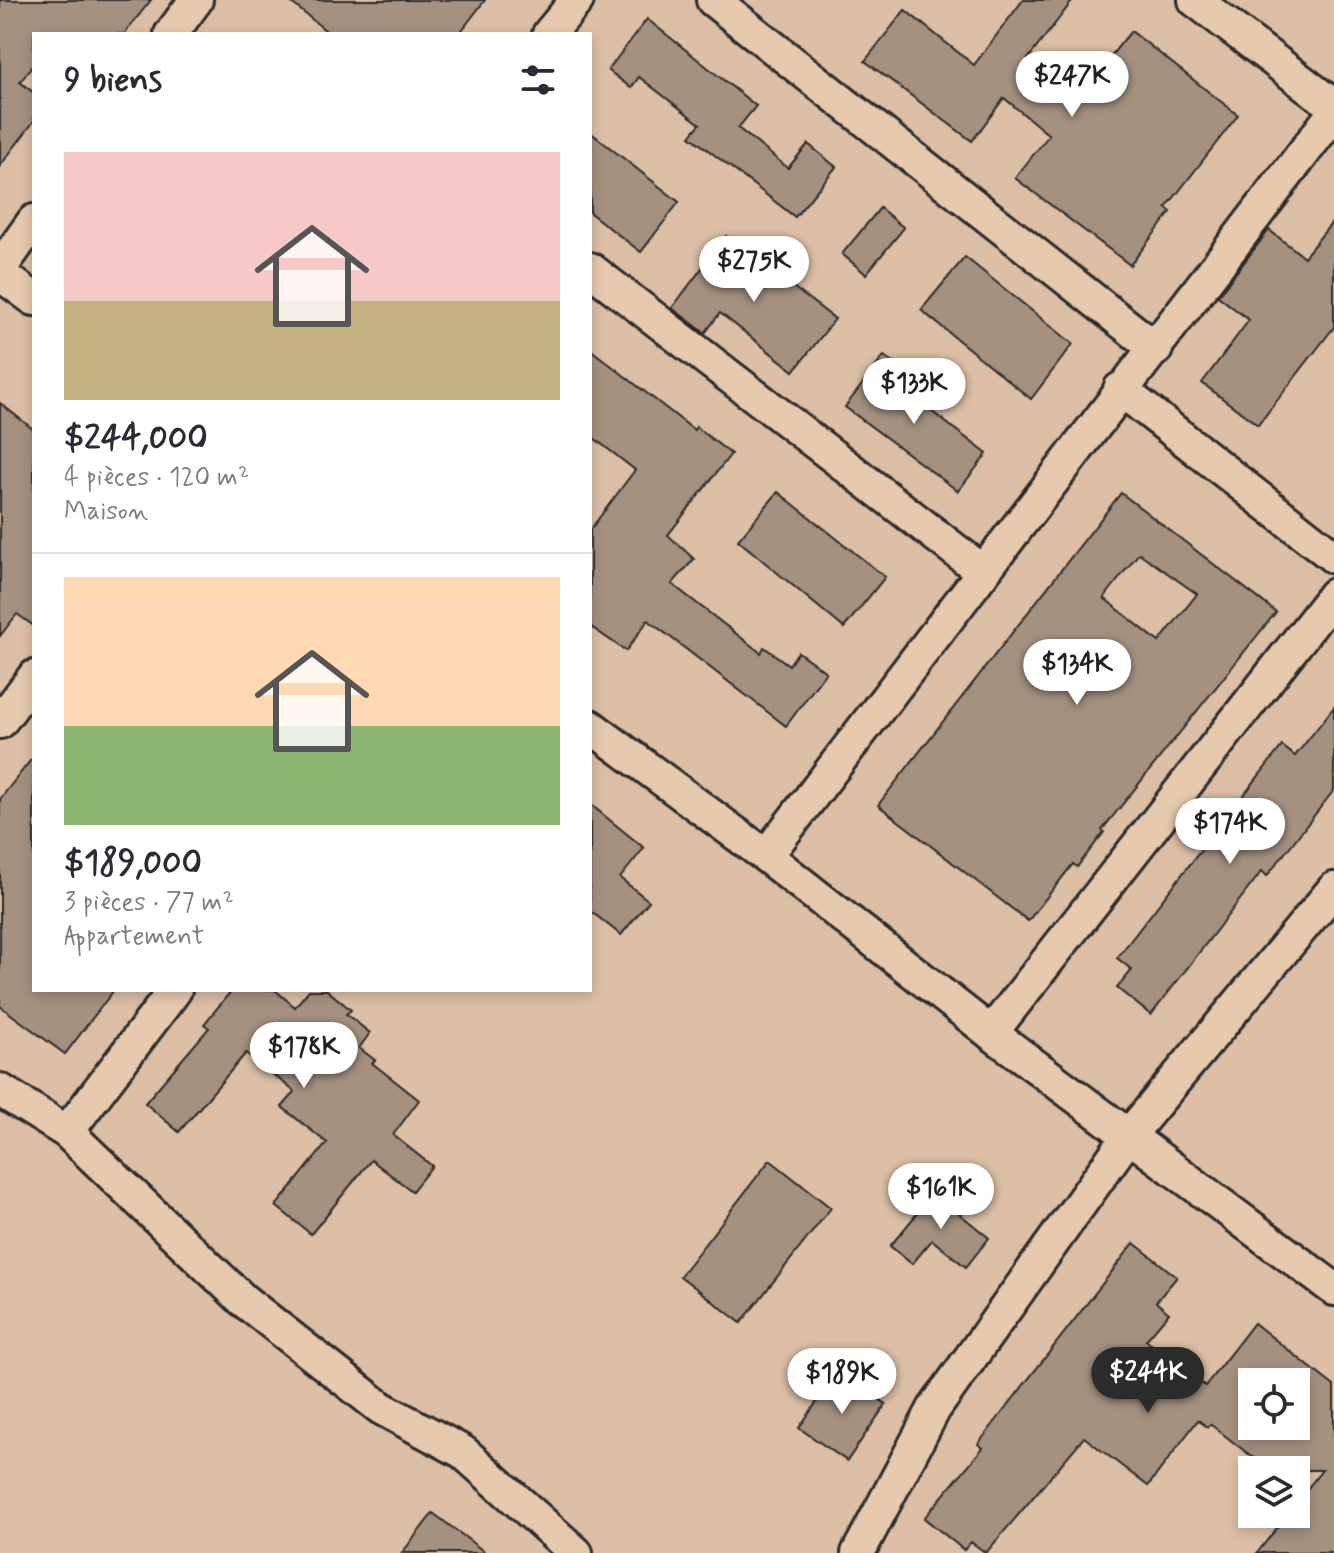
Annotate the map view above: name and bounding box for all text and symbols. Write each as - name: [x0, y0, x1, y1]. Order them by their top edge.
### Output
- pin: $247K: [1016, 51, 1128, 119]
- text: 9 biens: [64, 58, 162, 103]
- icon: filters: [516, 58, 560, 102]
- text: $247K: [1034, 60, 1110, 94]
- icon: home: [240, 204, 384, 348]
- pin: $275K: [698, 236, 810, 304]
- text: $275K: [717, 245, 791, 279]
- pin: $133K: [858, 358, 970, 426]
- text: $133K: [881, 367, 947, 401]
- text: $244,000: [64, 416, 208, 461]
- text: 4 pièces · 120 m²: [64, 461, 249, 495]
- text: Maison: [64, 495, 148, 529]
- icon: home: [240, 629, 384, 773]
- pin: $134K: [1021, 639, 1133, 707]
- text: $134K: [1041, 648, 1113, 682]
- pin: $174K: [1174, 798, 1286, 866]
- text: $174K: [1193, 807, 1267, 841]
- text: $189,000: [64, 841, 202, 886]
- text: 3 pièces · 77 m²: [64, 886, 234, 920]
- text: Appartement: [64, 920, 204, 954]
- pin: $178K: [248, 1022, 360, 1090]
- text: $178K: [268, 1031, 340, 1065]
- pin: $161K: [885, 1163, 997, 1231]
- text: $161K: [906, 1172, 976, 1206]
- pin: $244K: [1092, 1347, 1204, 1415]
- pin: $189K: [786, 1348, 898, 1416]
- text: $244K: [1109, 1356, 1187, 1390]
- text: $189K: [805, 1357, 879, 1391]
- map controls: [1238, 1368, 1310, 1528]
- button: locate: [1238, 1368, 1310, 1440]
- button: layers: [1238, 1456, 1310, 1528]

